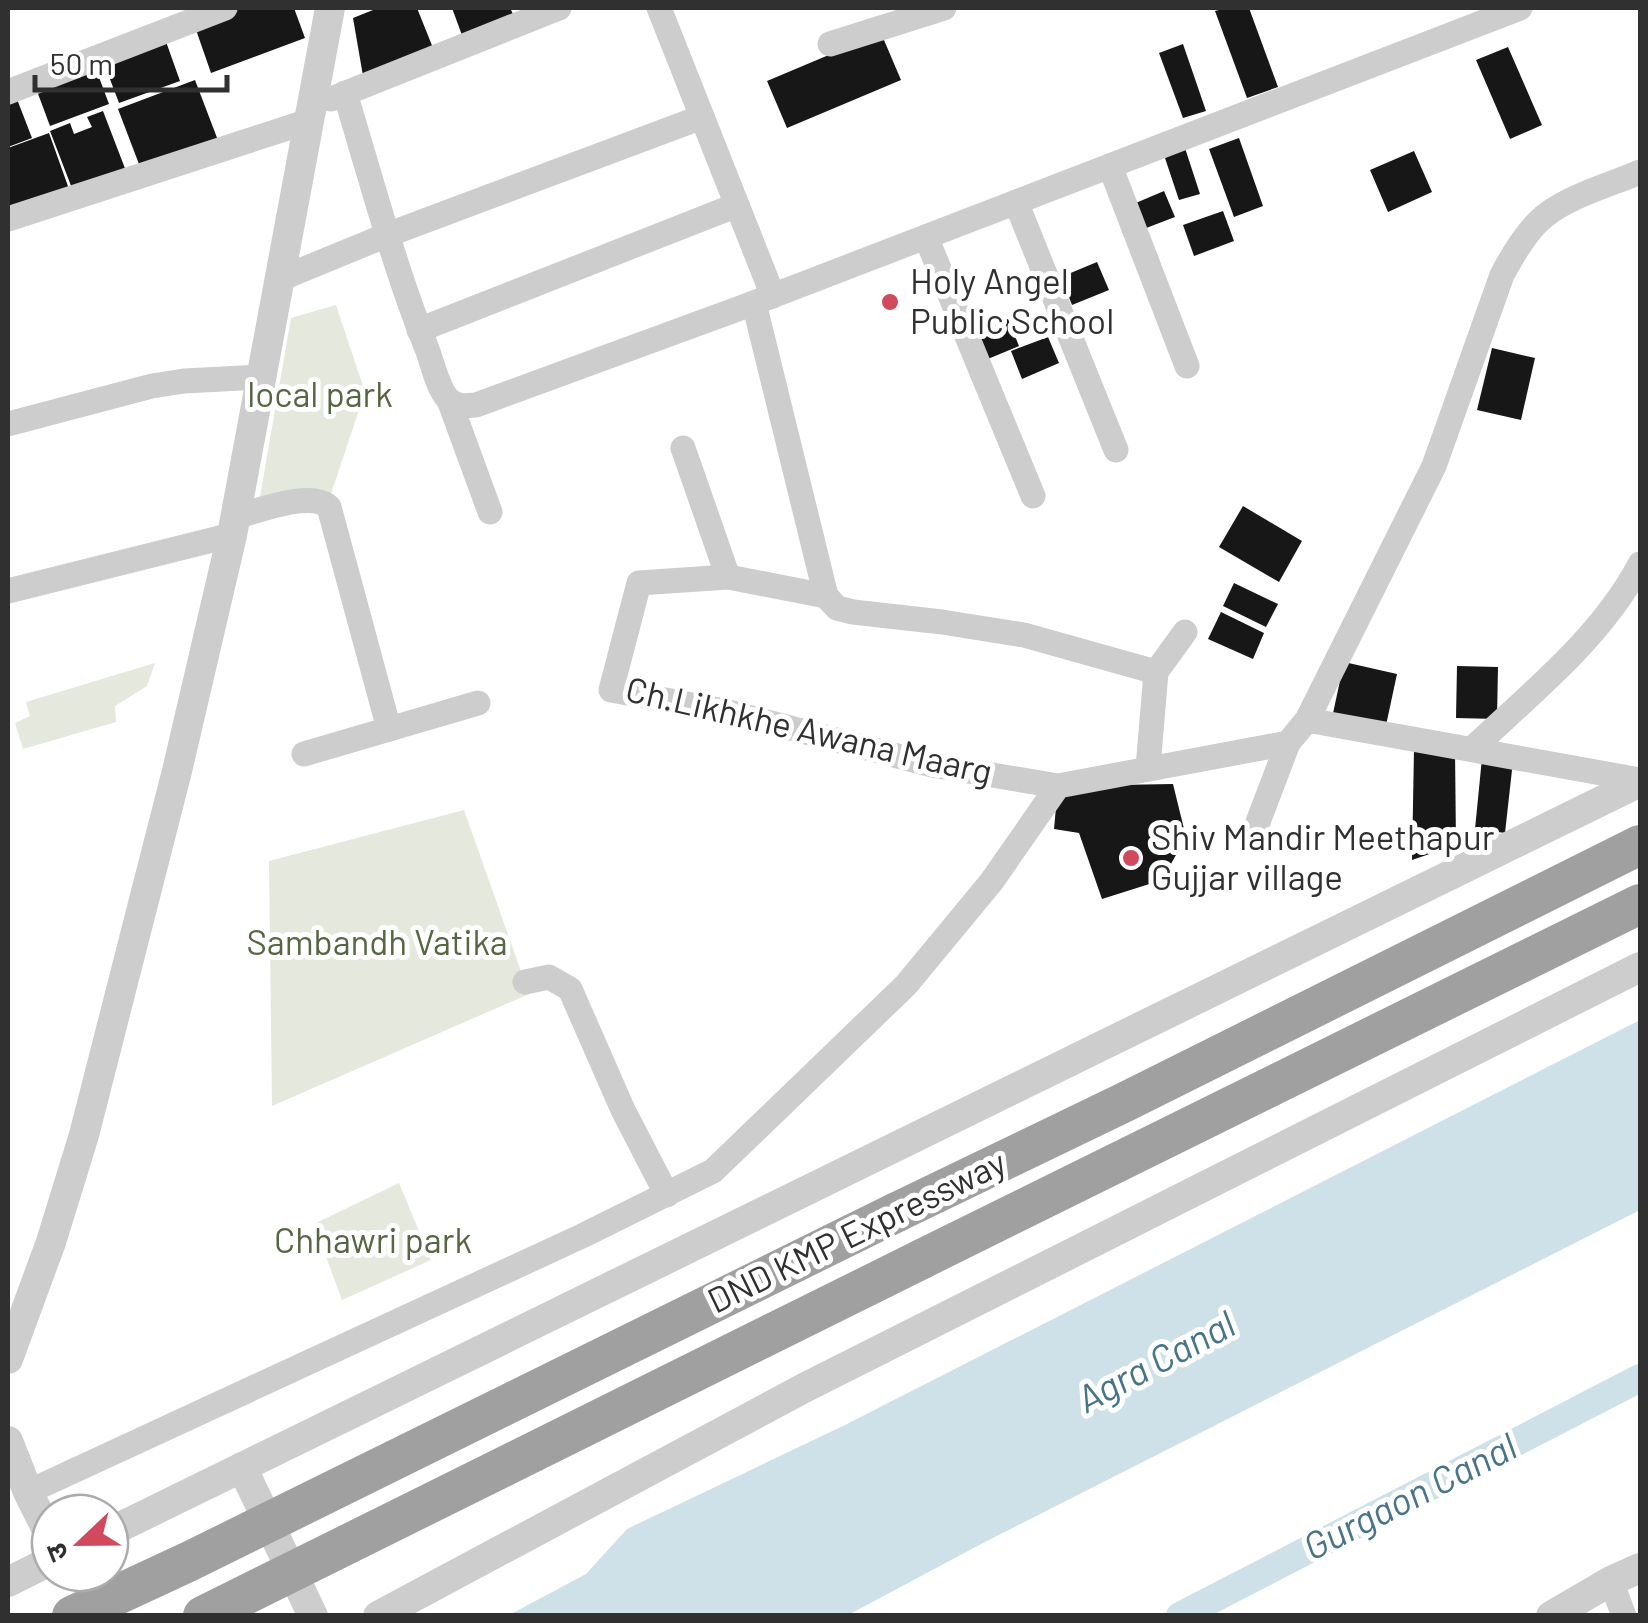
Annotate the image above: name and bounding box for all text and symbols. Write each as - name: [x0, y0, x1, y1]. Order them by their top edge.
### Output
- scale bar: [35, 30, 228, 92]
- text: 50 m: [50, 45, 113, 81]
- place label: Holy Angel Public School: [910, 259, 1114, 341]
- marker: Holy Angel Public School: [879, 291, 901, 313]
- park label: local park: [247, 372, 393, 414]
- street label: Ch.Likhkhe Awana Maarg: [622, 666, 997, 792]
- place label: Shiv Mandir Meethapur Gujjar village: [1151, 815, 1495, 897]
- marker: Shiv Mandir Meethapur Gujjar village: [1120, 847, 1142, 869]
- park label: Sambandh Vatika: [246, 920, 508, 962]
- street label: DND KMP Expressway: [700, 1140, 1012, 1321]
- park label: Chhawri park: [274, 1218, 472, 1260]
- water label: Agra Canal: [1068, 1299, 1242, 1421]
- water label: Gurgaon Canal: [1295, 1422, 1524, 1569]
- north arrow: [30, 1493, 130, 1593]
- text: उ: [37, 1538, 75, 1567]

